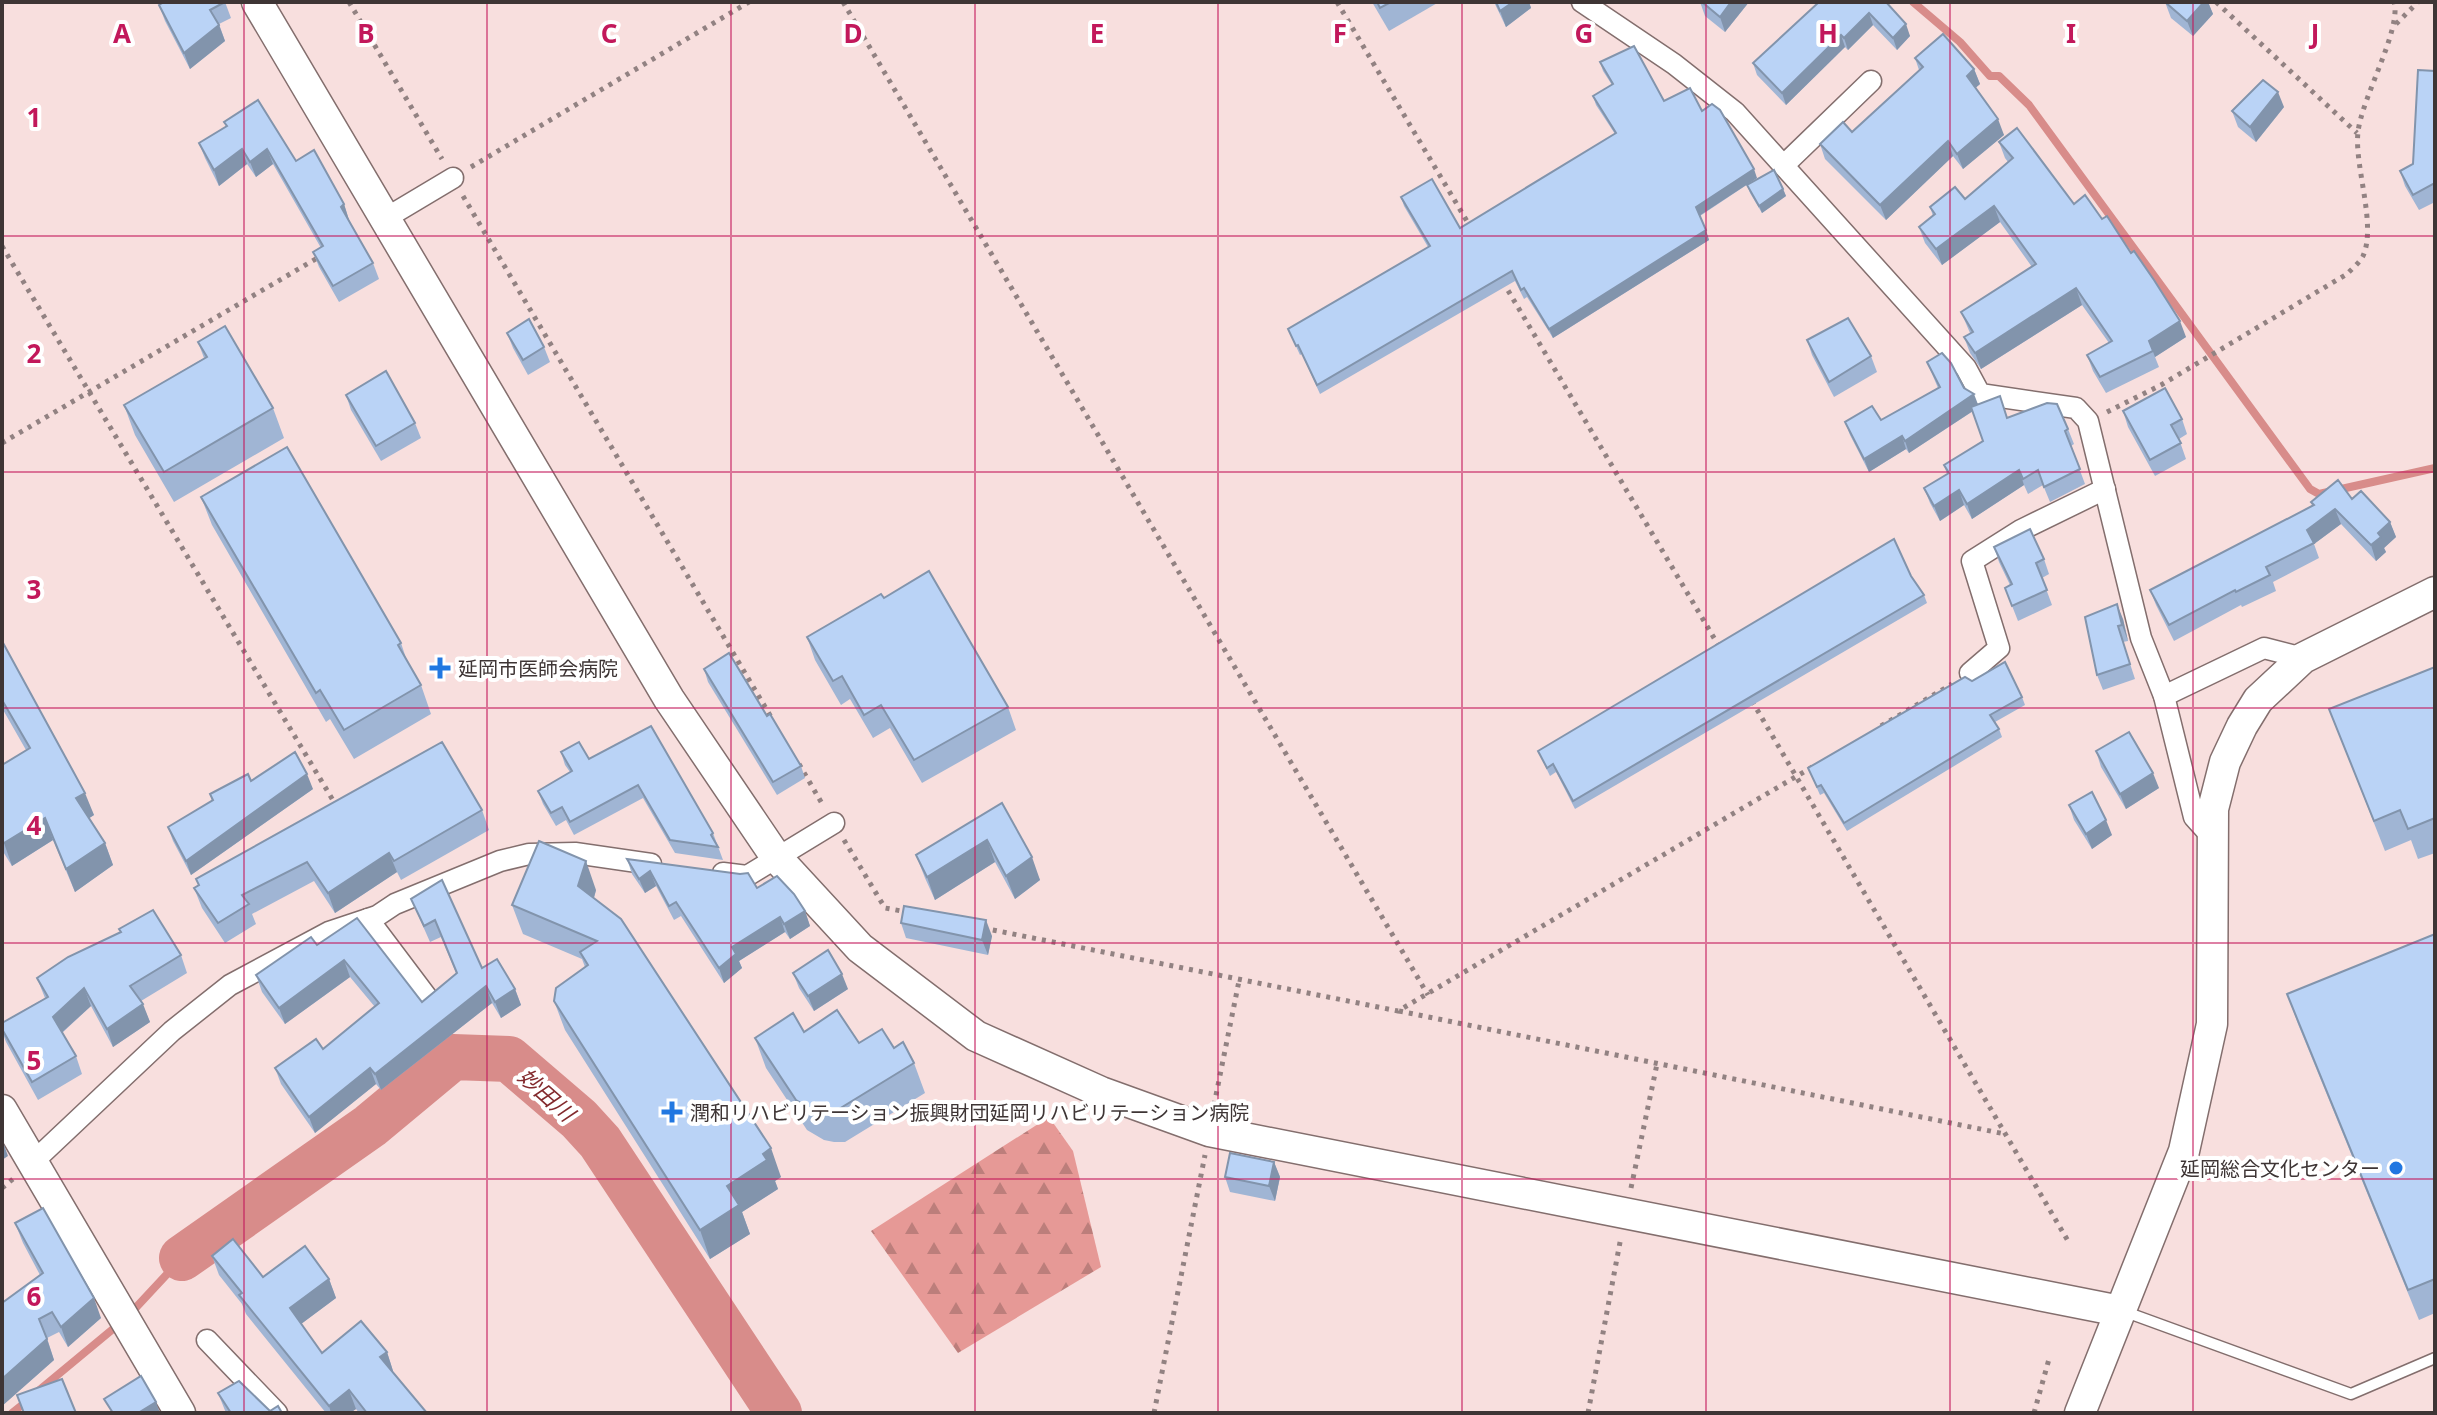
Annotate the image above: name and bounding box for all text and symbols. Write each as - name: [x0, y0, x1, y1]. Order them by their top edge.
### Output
- text: A: [113, 15, 131, 51]
- text: B: [357, 15, 375, 51]
- text: C: [601, 15, 617, 51]
- text: D: [843, 15, 863, 51]
- text: E: [1090, 15, 1104, 51]
- text: F: [1333, 15, 1347, 51]
- text: G: [1575, 15, 1593, 51]
- text: H: [1818, 15, 1838, 51]
- text: I: [2066, 15, 2076, 51]
- text: J: [2309, 15, 2319, 51]
- text: 1: [27, 99, 41, 135]
- text: 2: [27, 335, 42, 371]
- text: 3: [27, 571, 41, 607]
- place label: 延岡市医師会病院: [458, 655, 618, 682]
- marker: 延岡市医師会病院: [429, 657, 451, 679]
- text: 4: [27, 807, 42, 843]
- text: 5: [27, 1042, 41, 1078]
- water label: 妙田川: [512, 1061, 583, 1129]
- place label: 潤和リハビリテーション振興財団延岡リハビリテーション病院: [690, 1099, 1249, 1126]
- marker: 潤和リハビリテーション振興財団延岡リハビリテーション病院: [661, 1101, 683, 1123]
- place label: 延岡総合文化センター: [2180, 1155, 2380, 1182]
- marker: 延岡総合文化センター: [2387, 1159, 2405, 1177]
- text: 6: [27, 1278, 42, 1314]

